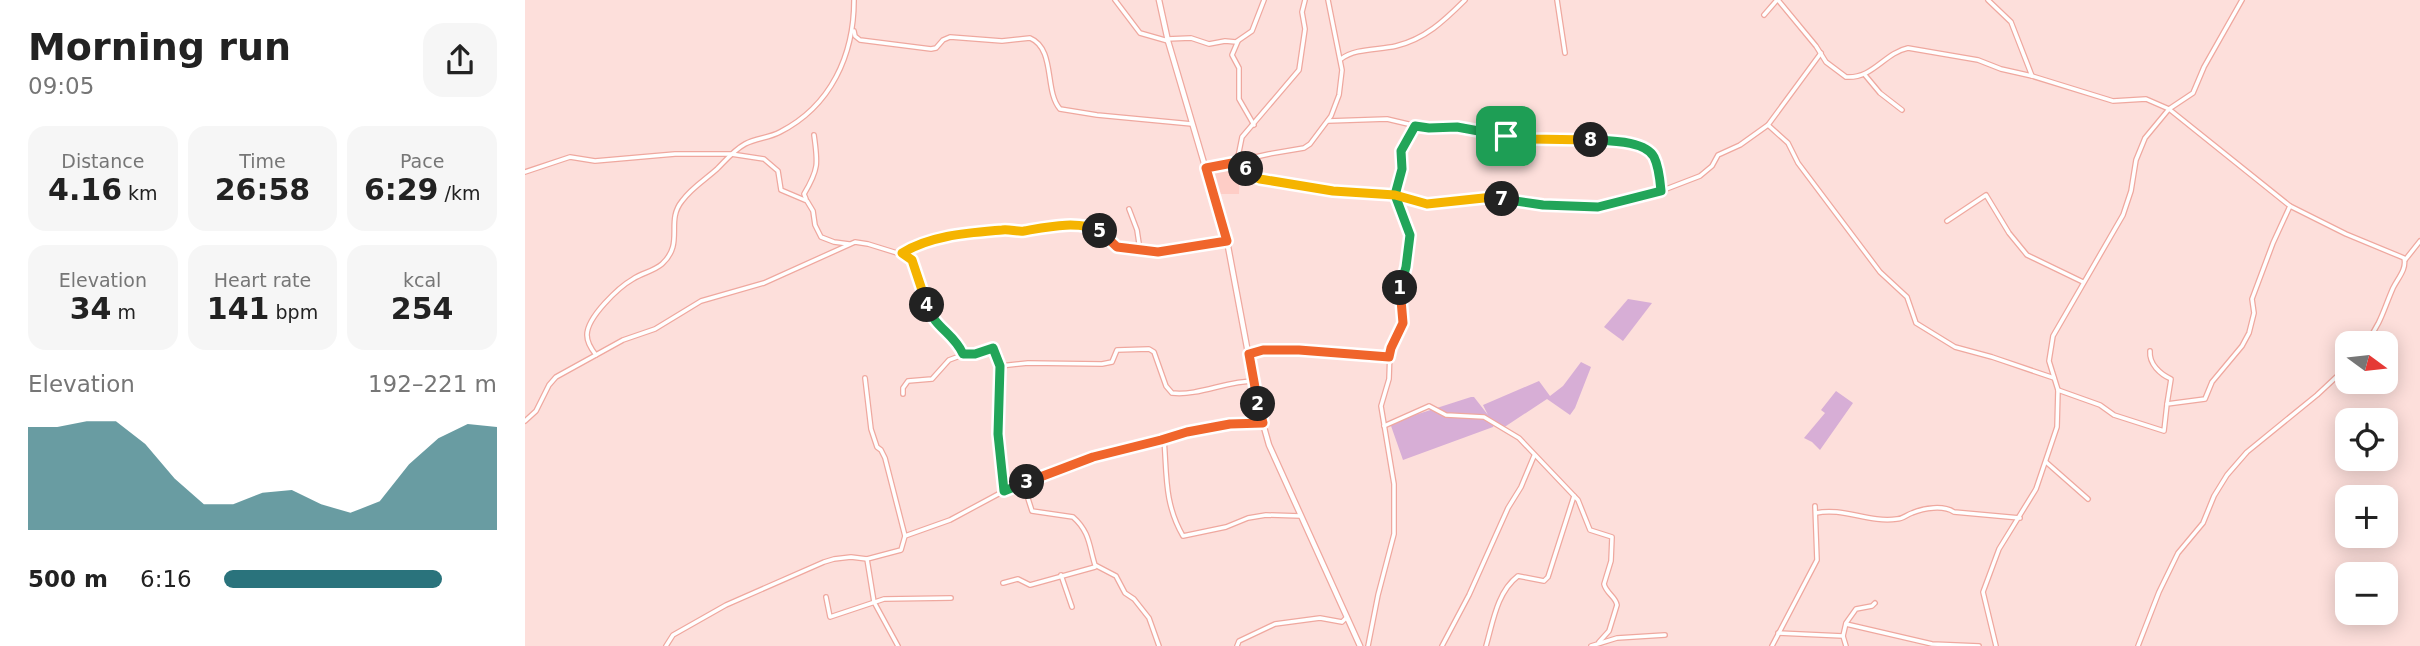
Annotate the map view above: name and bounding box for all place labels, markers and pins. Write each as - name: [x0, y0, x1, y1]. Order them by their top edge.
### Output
- pin: [1476, 106, 1536, 166]
- pin: 8: [1573, 122, 1609, 158]
- pin: 6: [1229, 152, 1263, 186]
- pin: 7: [1485, 182, 1520, 216]
- pin: 5: [1083, 214, 1117, 248]
- pin: 1: [1383, 270, 1417, 306]
- pin: 4: [909, 288, 945, 322]
- pin: 2: [1241, 386, 1275, 422]
- pin: 3: [1009, 464, 1045, 500]

